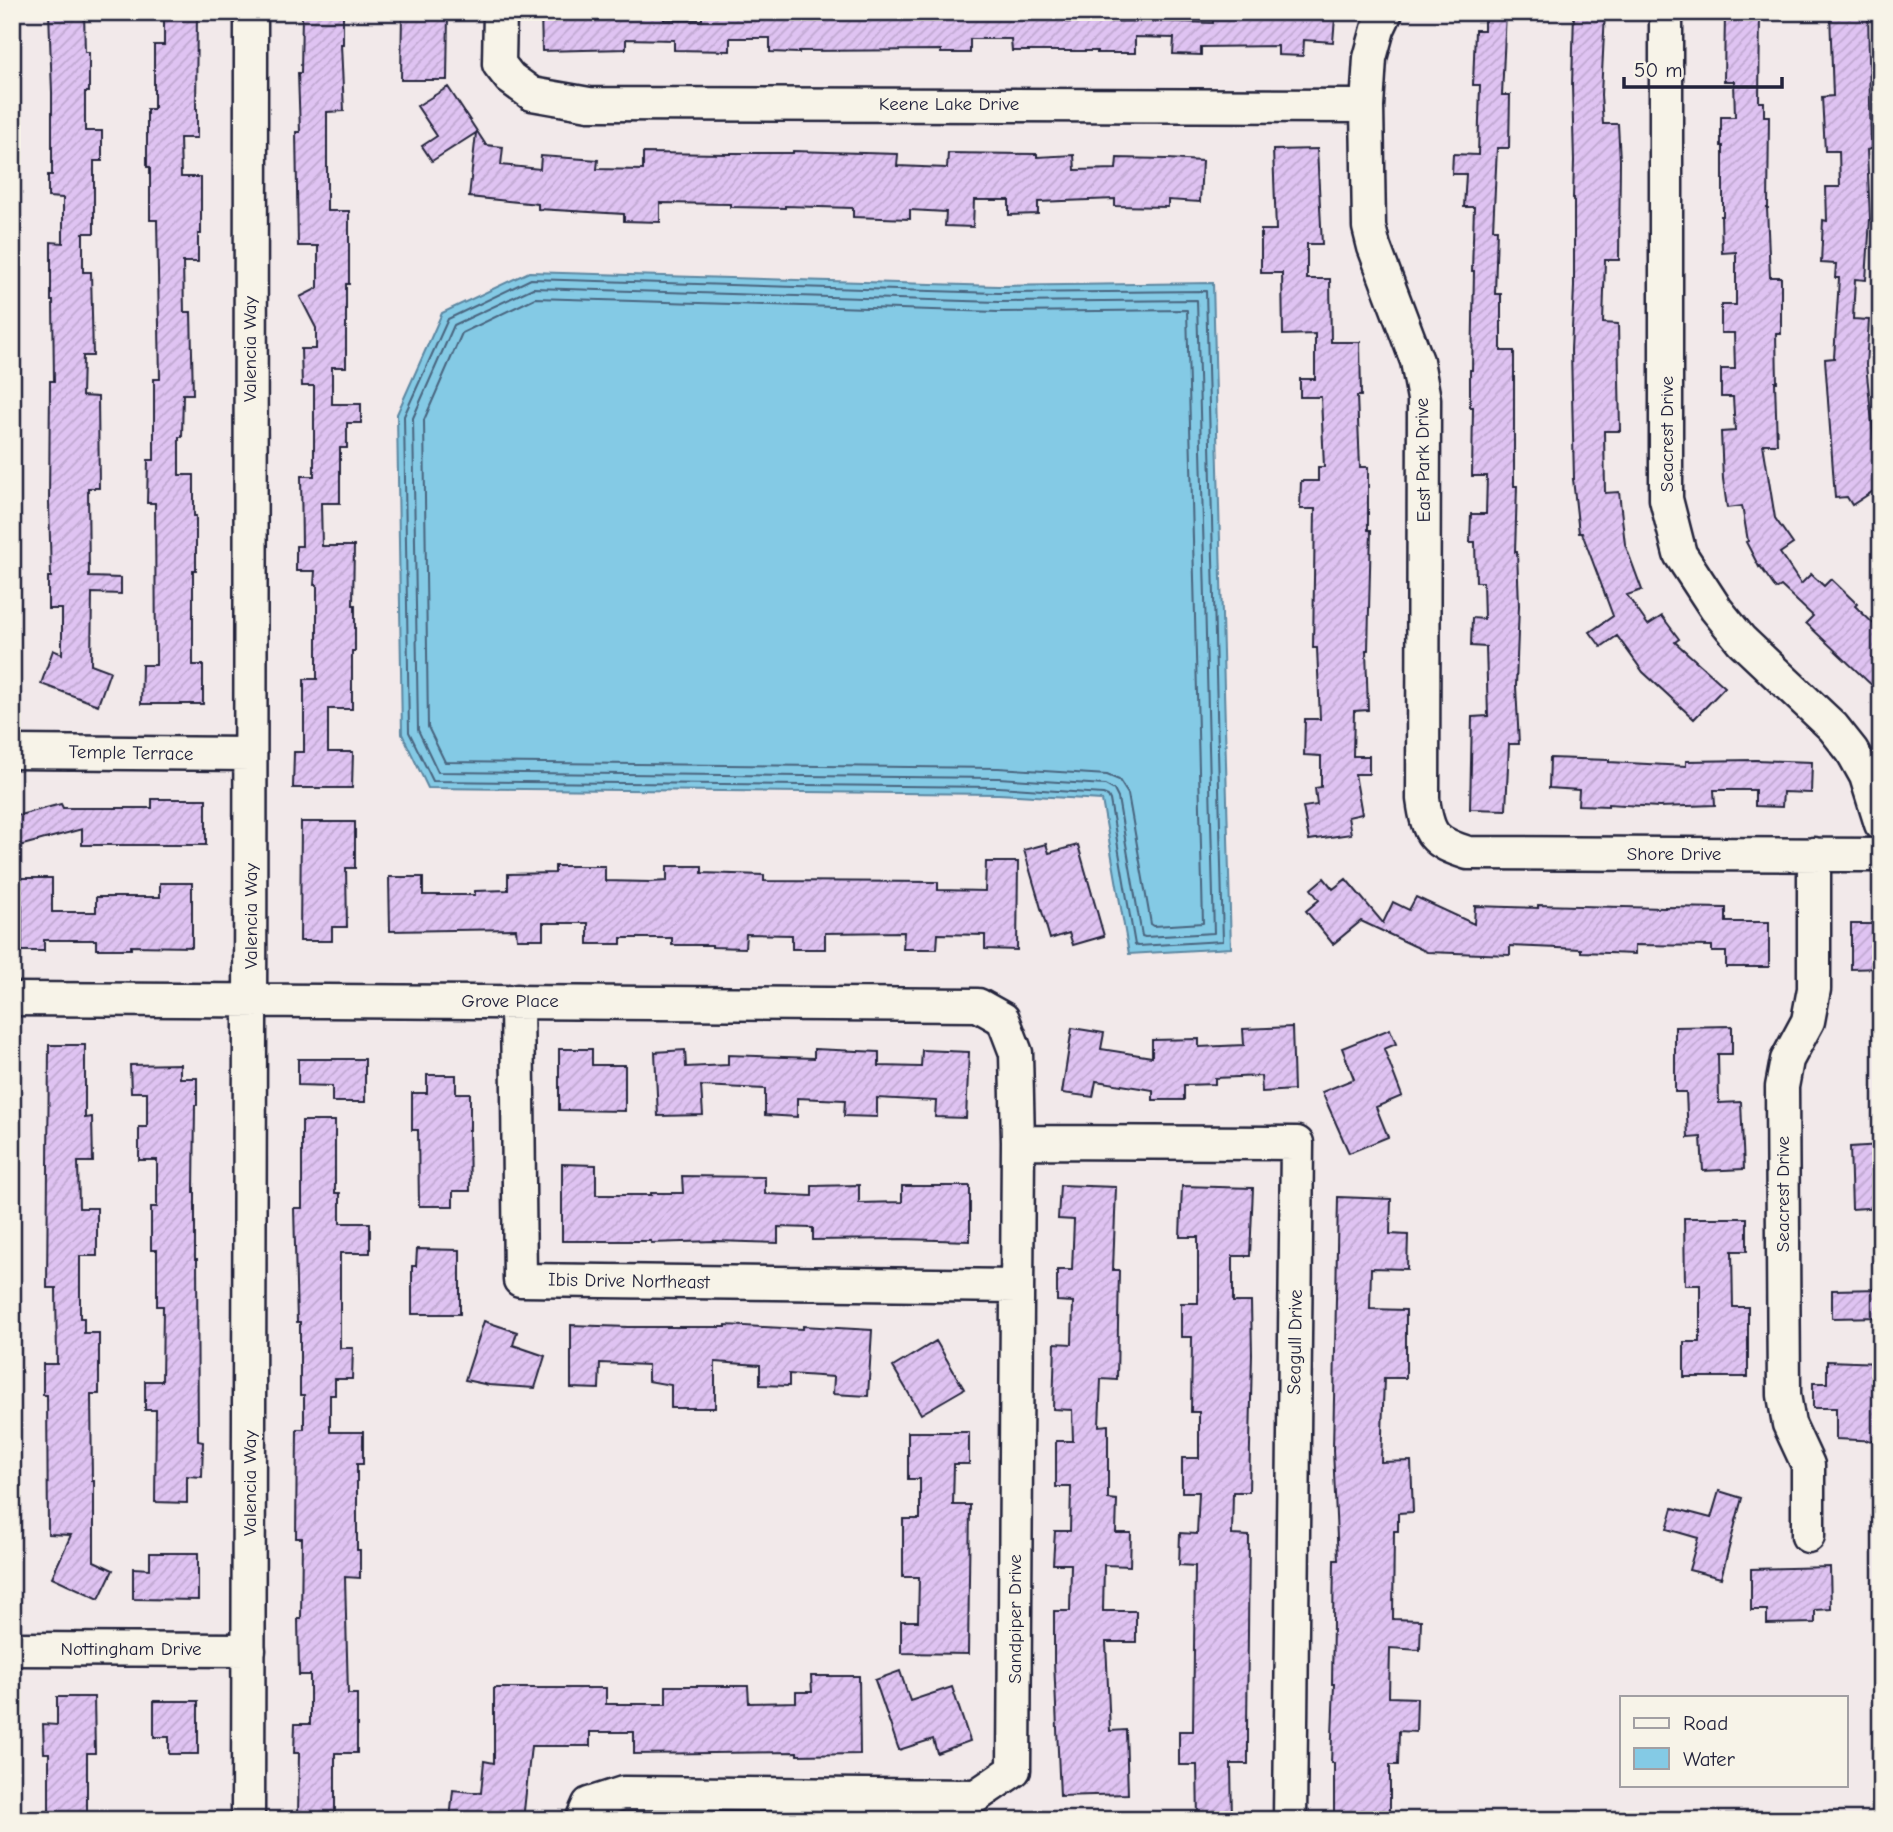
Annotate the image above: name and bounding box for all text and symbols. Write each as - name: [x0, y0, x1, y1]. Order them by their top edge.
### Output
- scale bar: [1624, 46, 1781, 90]
- text: 50 m: [1634, 58, 1683, 82]
- street label: Keene Lake Drive: [879, 93, 1019, 115]
- street label: Valencia Way: [239, 295, 261, 402]
- street label: Seacrest Drive: [1656, 376, 1678, 492]
- street label: East Park Drive: [1411, 398, 1435, 522]
- street label: Temple Terrace: [68, 741, 194, 765]
- street label: Shore Drive: [1627, 843, 1721, 865]
- street label: Valencia Way: [240, 862, 262, 969]
- street label: Grove Place: [461, 990, 559, 1012]
- street label: Seacrest Drive: [1772, 1136, 1794, 1252]
- street label: Ibis Drive Northeast: [548, 1269, 711, 1293]
- street label: Seagull Drive: [1283, 1289, 1307, 1395]
- street label: Valencia Way: [239, 1429, 261, 1536]
- street label: Sandpiper Drive: [1004, 1554, 1026, 1684]
- street label: Nottingham Drive: [60, 1638, 202, 1660]
- legend: [1620, 1696, 1848, 1786]
- text: Road: [1683, 1711, 1728, 1735]
- text: Water: [1683, 1747, 1736, 1771]

